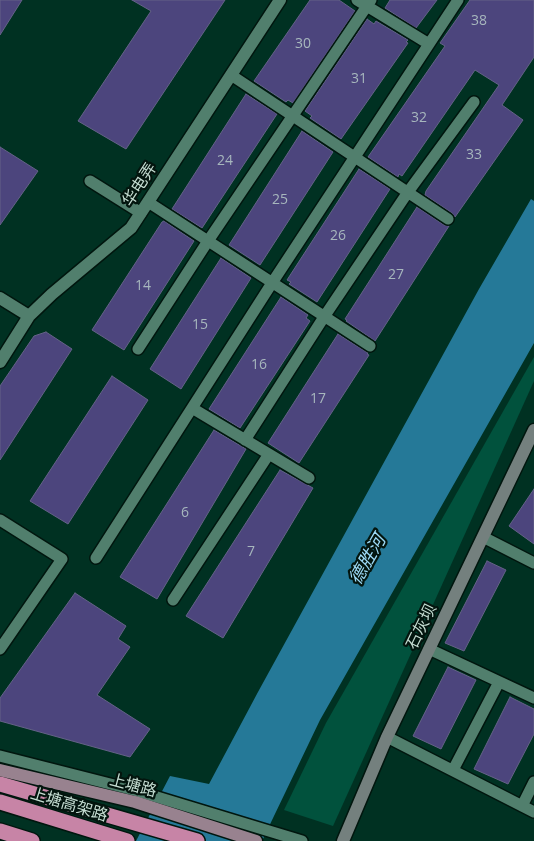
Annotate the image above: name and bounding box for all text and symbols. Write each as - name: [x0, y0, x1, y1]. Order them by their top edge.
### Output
- house number: 38: [471, 13, 487, 29]
- house number: 30: [295, 36, 311, 52]
- house number: 31: [351, 71, 367, 87]
- house number: 32: [411, 110, 427, 126]
- house number: 33: [466, 147, 482, 163]
- house number: 24: [217, 153, 233, 169]
- street label: 华电弄: [119, 160, 161, 210]
- house number: 25: [272, 192, 288, 208]
- house number: 26: [330, 228, 346, 244]
- house number: 27: [388, 267, 404, 283]
- house number: 14: [135, 278, 151, 294]
- house number: 15: [192, 317, 208, 333]
- house number: 16: [251, 357, 267, 373]
- house number: 17: [310, 391, 326, 407]
- house number: 6: [181, 505, 189, 521]
- water label: 德胜河: [345, 531, 391, 589]
- house number: 7: [247, 544, 255, 560]
- street label: 石灰坝: [403, 601, 441, 653]
- street label: 上塘路: [107, 771, 159, 801]
- street label: 上塘高架路: [28, 784, 110, 826]

